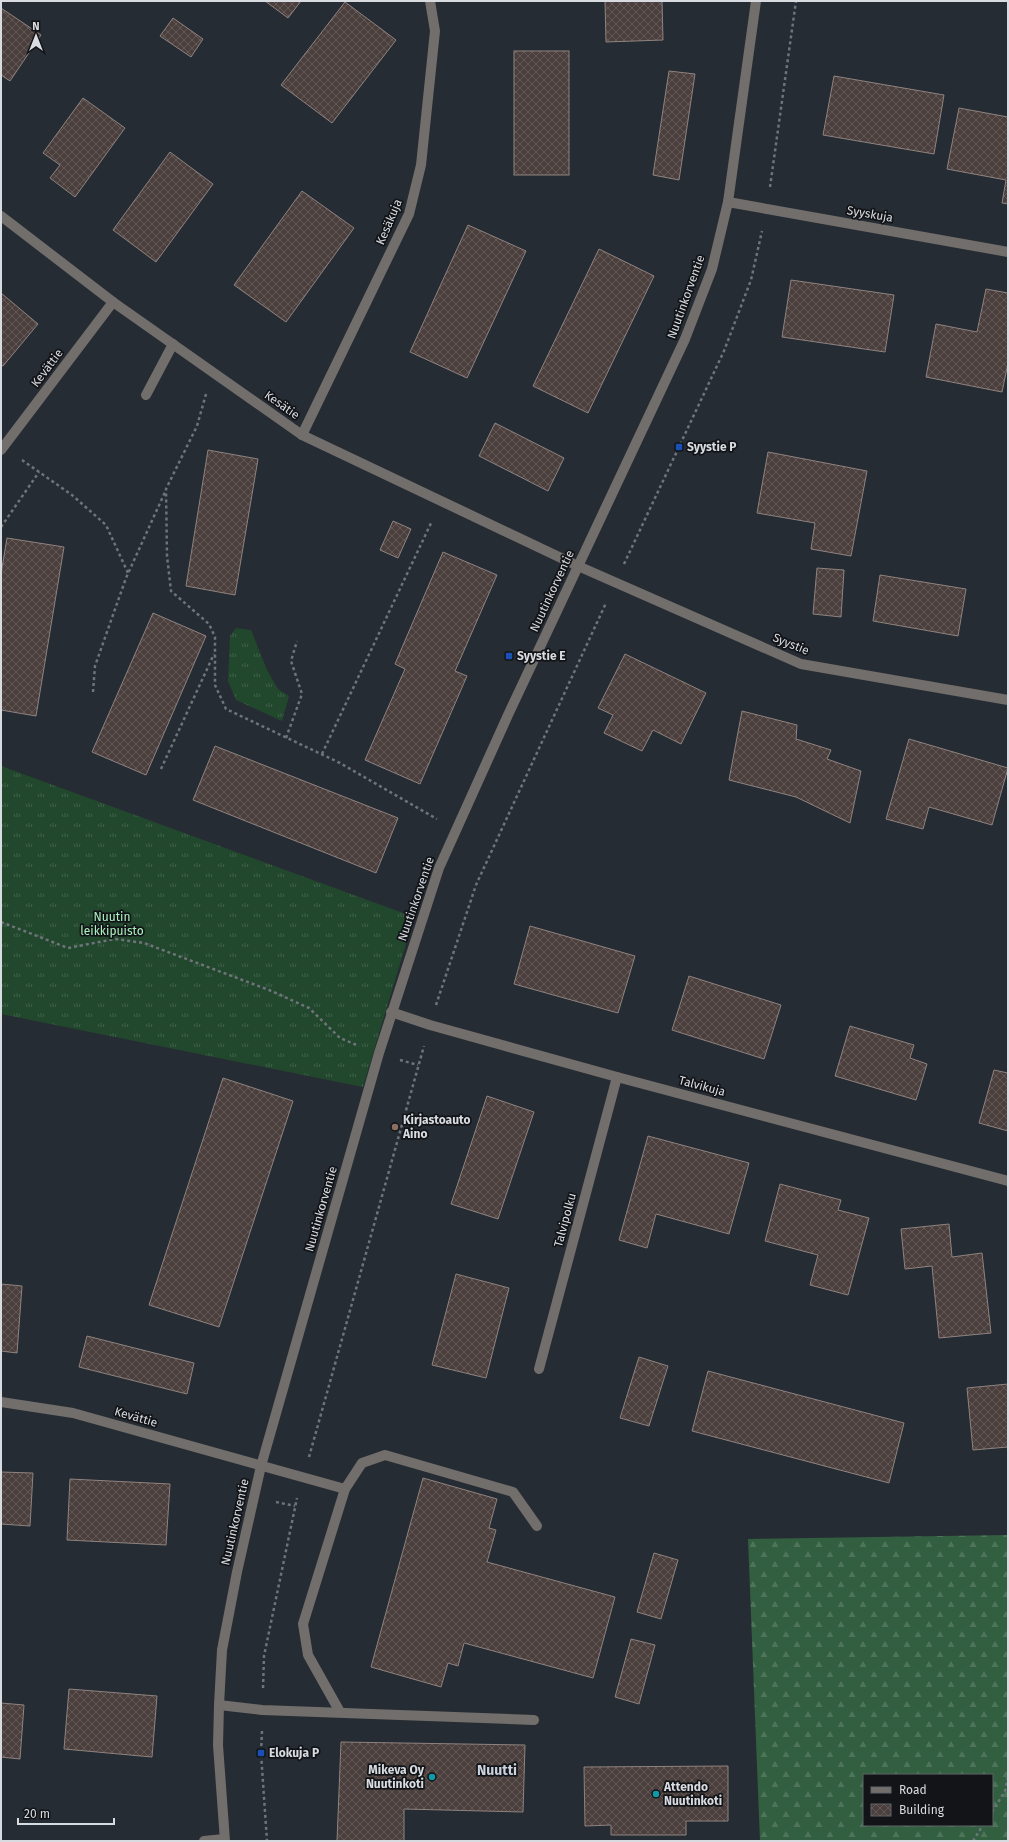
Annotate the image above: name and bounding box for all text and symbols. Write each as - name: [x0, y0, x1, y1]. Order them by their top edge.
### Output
- north arrow: [16, 16, 56, 56]
- text: N: [32, 20, 40, 33]
- street label: Kesäkuja: [373, 197, 405, 247]
- street label: Syyskuja: [846, 203, 894, 225]
- street label: Nuutinkorventie: [664, 253, 708, 341]
- street label: Kevättie: [28, 346, 66, 390]
- street label: Kesätie: [262, 388, 302, 422]
- place label: Syystie P: [687, 440, 737, 454]
- marker: Syystie P: [674, 442, 684, 452]
- street label: Nuutinkorventie: [527, 548, 577, 634]
- street label: Syystie: [771, 630, 811, 658]
- place label: Syystie E: [517, 649, 566, 663]
- marker: Syystie E: [504, 651, 514, 661]
- street label: Nuutinkorventie: [395, 855, 437, 943]
- park label: Nuutin leikkipuisto: [80, 910, 144, 938]
- street label: Talvikuja: [677, 1073, 727, 1099]
- place label: Kirjastoauto Aino: [402, 1113, 470, 1141]
- marker: Kirjastoauto Aino: [390, 1122, 400, 1132]
- street label: Nuutinkorventie: [302, 1165, 340, 1253]
- street label: Talvipolku: [551, 1191, 579, 1249]
- street label: Kevättie: [113, 1404, 159, 1430]
- street label: Nuutinkorventie: [218, 1477, 252, 1567]
- place label: Elokuja P: [269, 1746, 319, 1760]
- marker: Elokuja P: [256, 1748, 266, 1758]
- district label: Nuutti: [477, 1762, 517, 1779]
- place label: Mikeva Oy Nuutinkoti: [366, 1763, 425, 1791]
- marker: Mikeva Oy Nuutinkoti: [427, 1772, 437, 1782]
- legend: [863, 1774, 993, 1826]
- place label: Attendo Nuutinkoti: [663, 1780, 722, 1808]
- text: Road: [899, 1783, 927, 1797]
- marker: Attendo Nuutinkoti: [651, 1789, 661, 1799]
- scale bar: [18, 1800, 114, 1826]
- text: Building: [899, 1803, 945, 1817]
- text: 20 m: [24, 1807, 50, 1821]

